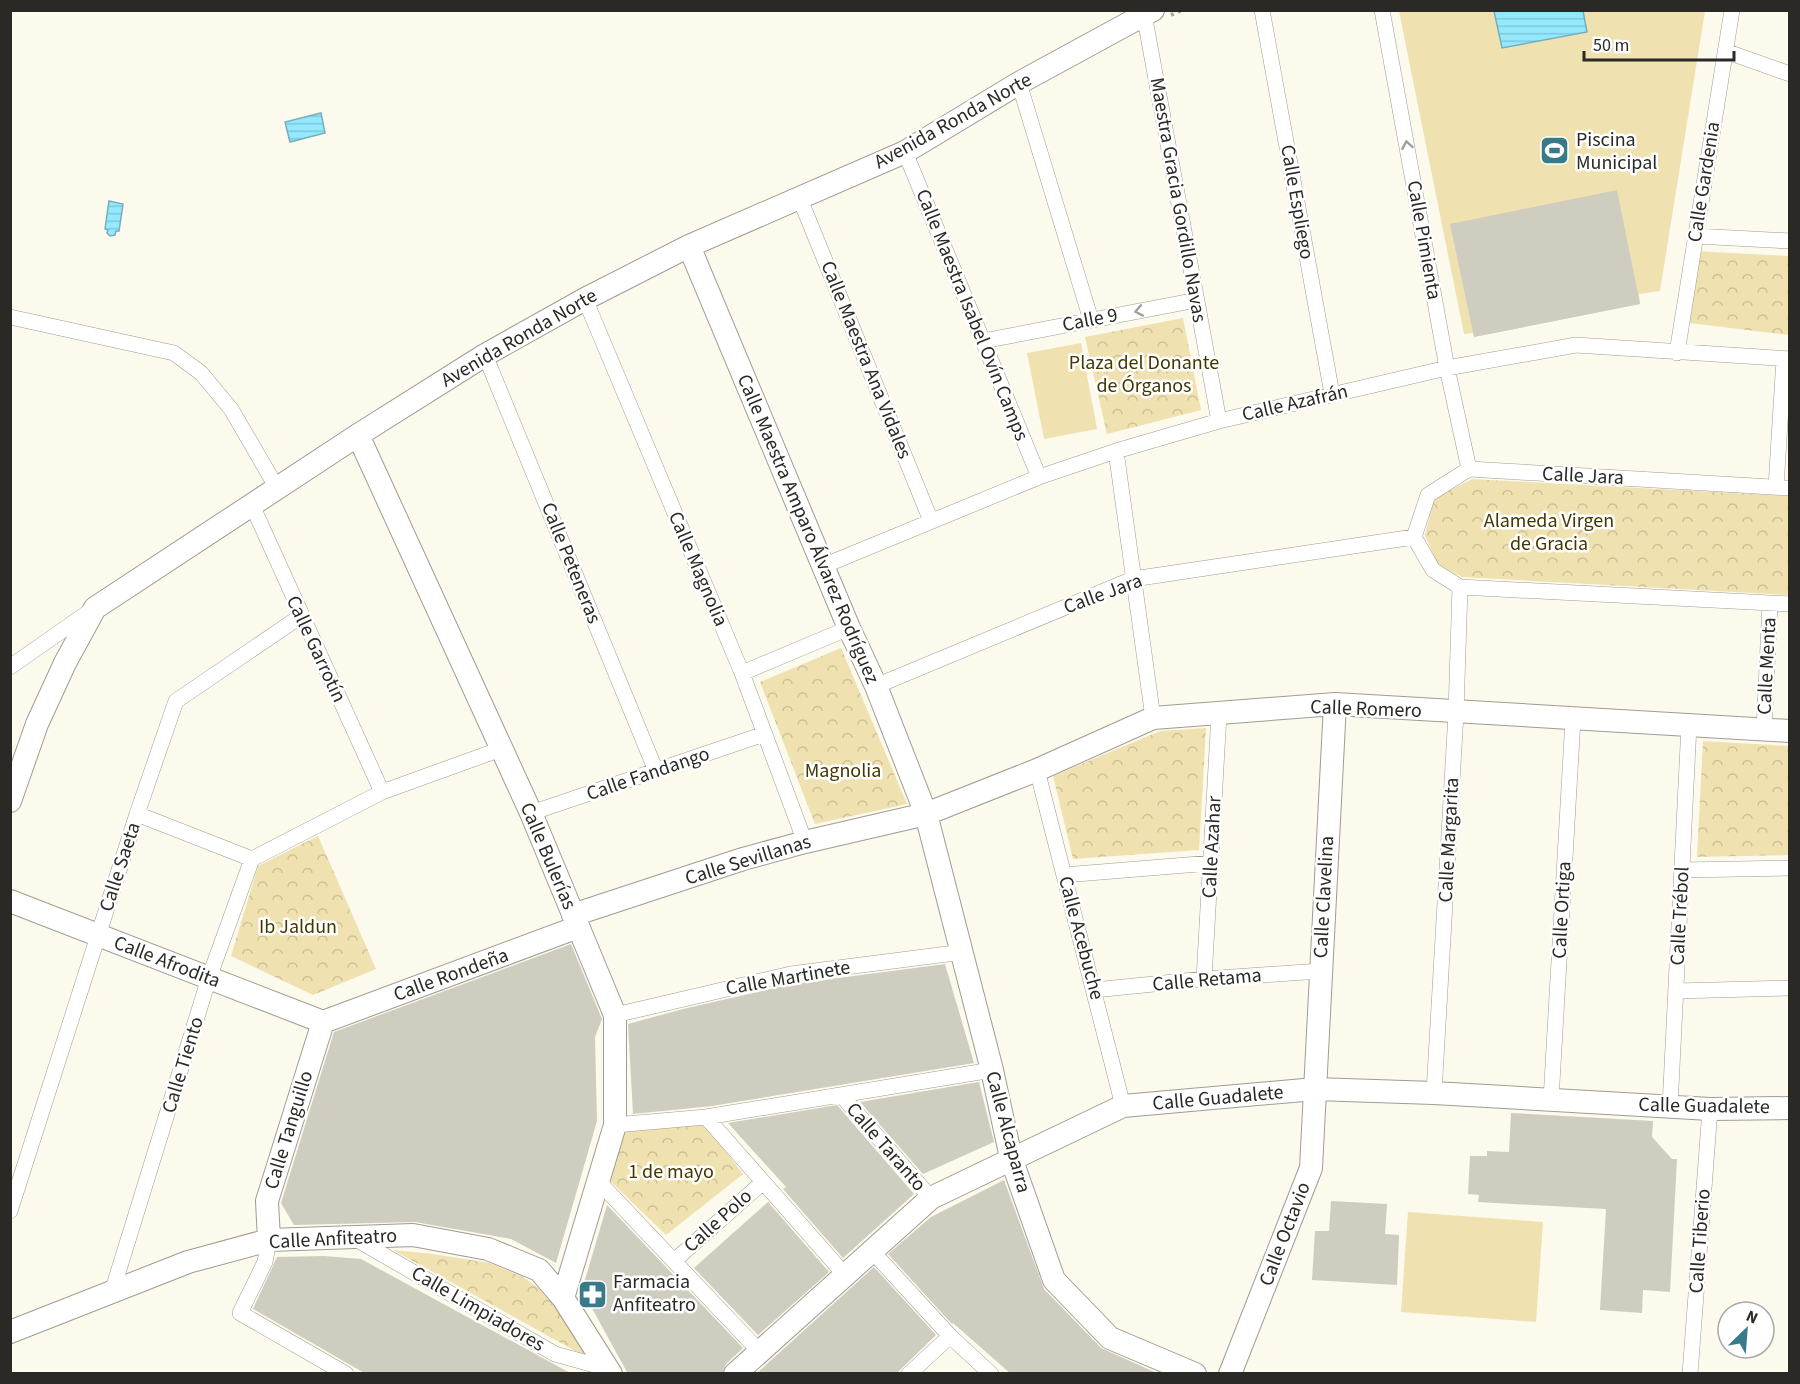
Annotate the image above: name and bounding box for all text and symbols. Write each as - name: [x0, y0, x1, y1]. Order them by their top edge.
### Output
- scale bar: [1584, 24, 1734, 62]
- text: 50 m: [1593, 33, 1629, 58]
- street label: Avenida Ronda Norte: [869, 66, 1037, 176]
- street label: Maestra Gracia Gordillo Navas: [1143, 75, 1213, 325]
- street label: Calle Gardenia: [1681, 120, 1727, 244]
- place label: Piscina Municipal: [1576, 126, 1657, 177]
- sports icon: Piscina Municipal: [1539, 135, 1571, 167]
- one-way arrow: [1401, 140, 1414, 150]
- street label: Calle Espliego: [1273, 142, 1321, 262]
- street label: Calle Pimienta: [1400, 178, 1448, 302]
- street label: Calle Maestra Isabel Ovín Camps: [909, 185, 1035, 445]
- street label: Calle Maestra Ana Vidales: [813, 257, 919, 463]
- street label: Avenida Ronda Norte: [436, 282, 602, 394]
- street label: Calle 9: [1060, 301, 1120, 339]
- one-way arrow: [1135, 304, 1145, 317]
- park label: Plaza del Donante de Órganos: [1069, 349, 1219, 400]
- street label: Calle Maestra Amparo Álvarez Rodríguez: [730, 370, 886, 688]
- street label: Calle Azafrán: [1239, 377, 1351, 429]
- street label: Calle Jara: [1541, 460, 1625, 492]
- street label: Calle Peteneras: [534, 498, 608, 628]
- street label: Calle Magnolia: [661, 507, 735, 631]
- park label: Alameda Virgen de Gracia: [1484, 507, 1614, 558]
- street label: Calle Jara: [1060, 567, 1146, 621]
- street label: Calle Garrotín: [279, 591, 353, 707]
- street label: Calle Menta: [1750, 617, 1784, 715]
- street label: Calle Romero: [1310, 693, 1422, 725]
- street label: Calle Fandango: [583, 740, 713, 808]
- park label: Magnolia: [805, 757, 881, 785]
- street label: Calle Margarita: [1432, 777, 1466, 903]
- street label: Calle Azahar: [1195, 795, 1229, 899]
- street label: Calle Bulerías: [513, 798, 583, 914]
- street label: Calle Saeta: [92, 819, 148, 915]
- street label: Calle Sevillanas: [682, 828, 814, 892]
- street label: Calle Clavelina: [1307, 835, 1341, 959]
- street label: Calle Ortiga: [1545, 861, 1579, 959]
- street label: Calle Trébol: [1663, 866, 1697, 966]
- street label: Calle Acebuche: [1051, 873, 1111, 1003]
- park label: Ib Jaldun: [259, 913, 337, 941]
- street label: Calle Afrodita: [110, 929, 224, 995]
- street label: Calle Rondeña: [390, 941, 512, 1009]
- street label: Calle Martinete: [724, 953, 853, 1003]
- street label: Calle Retama: [1151, 961, 1263, 999]
- street label: Calle Tiento: [155, 1013, 211, 1117]
- street label: Calle Tanguillo: [258, 1067, 320, 1193]
- street label: Calle Alcaparra: [978, 1068, 1038, 1196]
- street label: Calle Guadalete: [1151, 1078, 1285, 1118]
- street label: Calle Guadalete: [1638, 1091, 1770, 1121]
- street label: Calle Taranto: [839, 1096, 933, 1198]
- park label: 1 de mayo: [628, 1158, 714, 1186]
- street label: Calle Octavio: [1252, 1178, 1318, 1290]
- street label: Calle Polo: [678, 1183, 758, 1259]
- street label: Calle Tiberio: [1682, 1188, 1718, 1294]
- street label: Calle Anfiteatro: [268, 1222, 398, 1256]
- street label: Calle Limpiadores: [406, 1259, 550, 1359]
- place label: Farmacia Anfiteatro: [613, 1268, 696, 1319]
- pharmacy icon: Farmacia Anfiteatro: [576, 1278, 608, 1310]
- north arrow: [1716, 1300, 1776, 1360]
- text: N: [1742, 1305, 1761, 1330]

